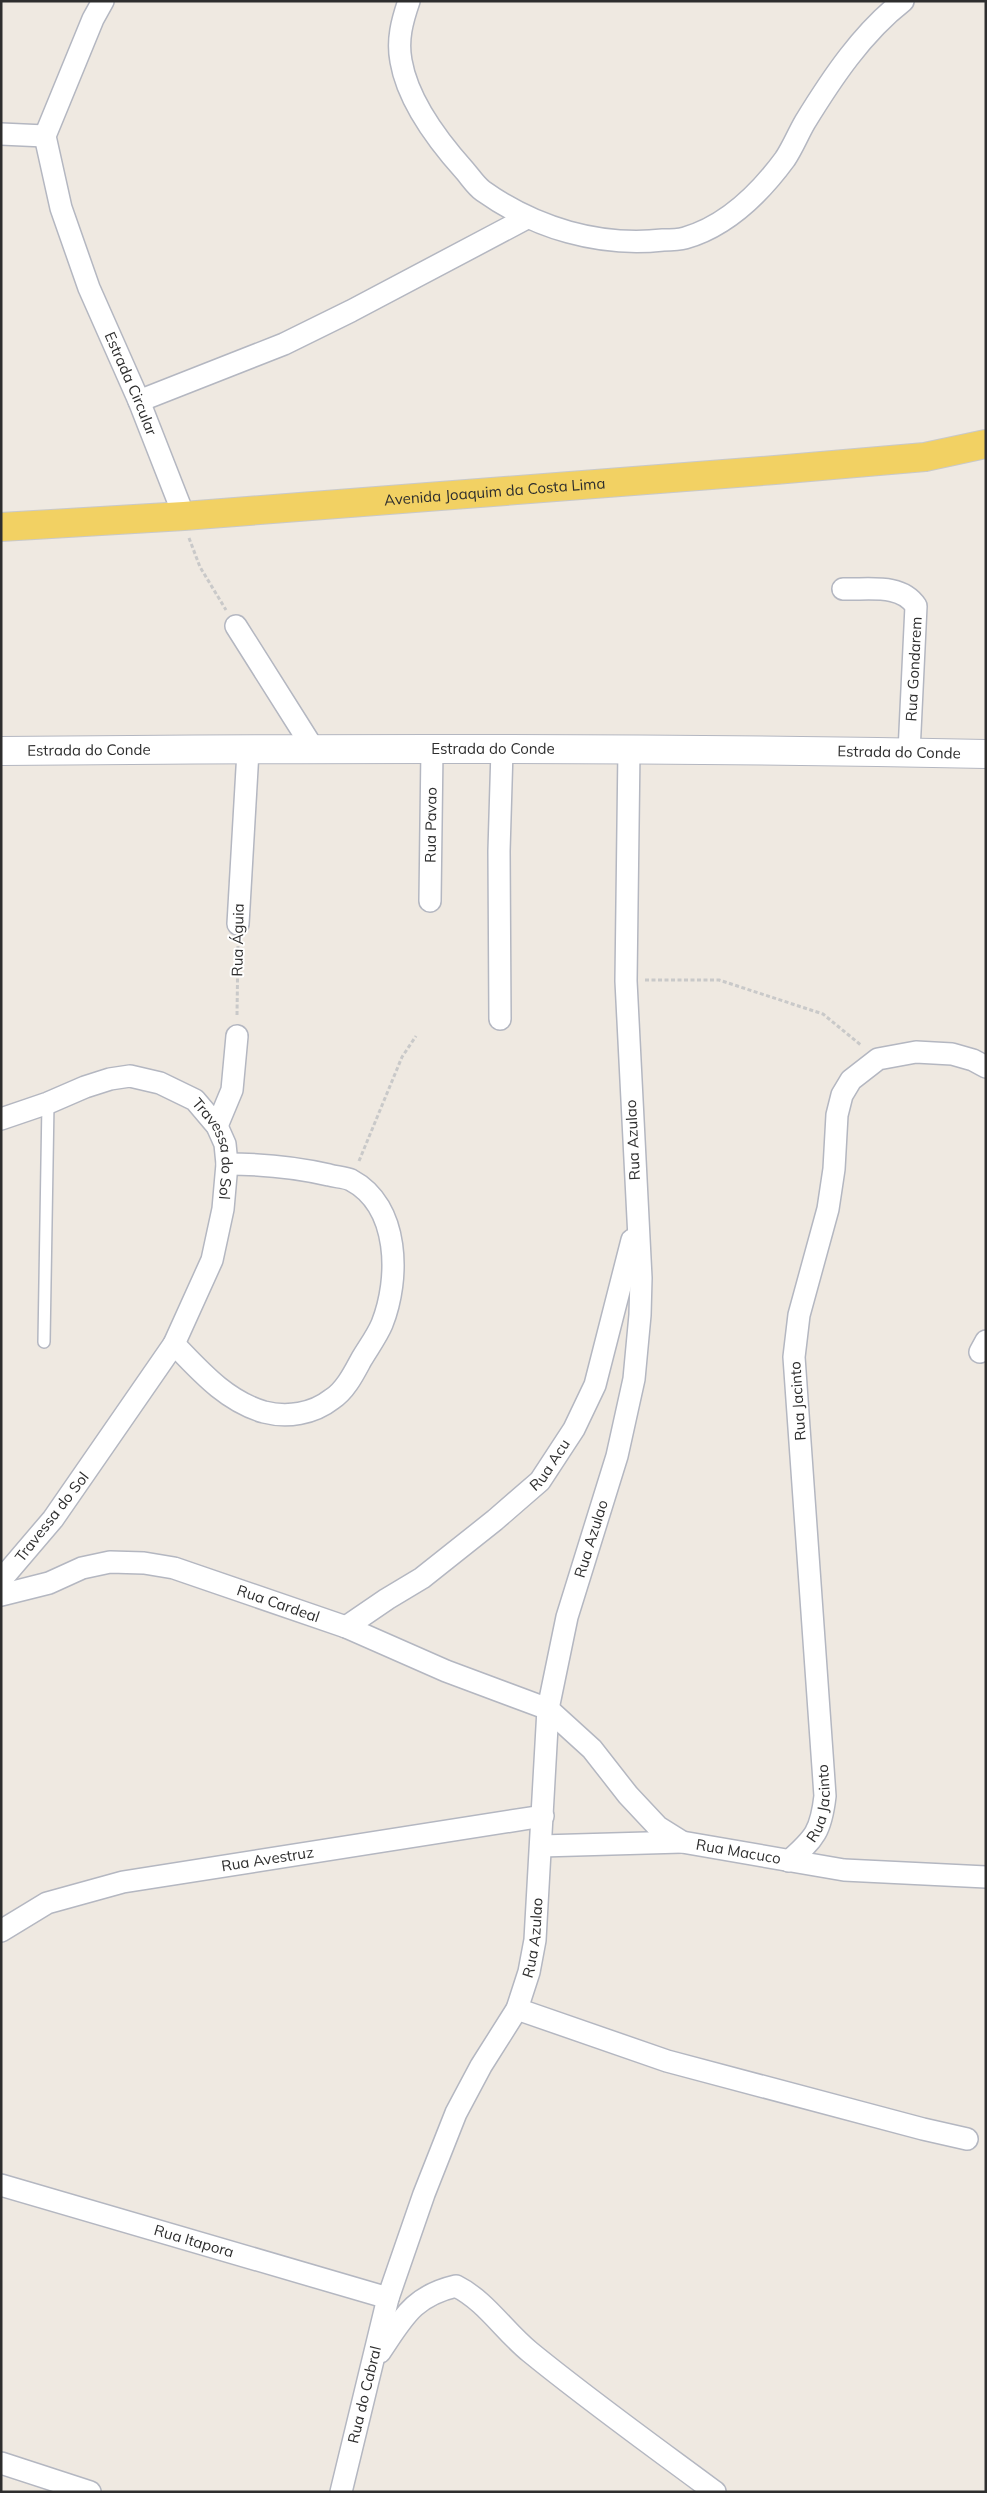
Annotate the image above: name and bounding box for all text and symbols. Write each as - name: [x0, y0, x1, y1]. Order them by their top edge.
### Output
- street label: Estrada Circular: [101, 329, 162, 439]
- street label: Avenida Joaquim da Costa Lima: [383, 473, 606, 509]
- street label: Rua Gondarem: [901, 616, 926, 722]
- street label: Estrada do Conde: [431, 739, 555, 758]
- street label: Estrada do Conde: [27, 740, 151, 760]
- street label: Estrada do Conde: [837, 741, 961, 762]
- street label: Rua Pavao: [421, 787, 440, 863]
- street label: Rua Águia: [227, 903, 248, 977]
- street label: Travessa do Sol: [188, 1094, 237, 1200]
- street label: Rua Azulao: [621, 1099, 644, 1181]
- street label: Rua Jacinto: [785, 1361, 810, 1441]
- street label: Rua Acu: [525, 1435, 574, 1495]
- street label: Travessa do Sol: [11, 1468, 93, 1565]
- street label: Rua Azulao: [570, 1497, 612, 1580]
- street label: Rua Cardeal: [235, 1580, 322, 1626]
- street label: Rua Jacinto: [802, 1764, 834, 1846]
- street label: Rua Macuco: [695, 1835, 782, 1868]
- street label: Rua Avestruz: [220, 1842, 315, 1875]
- street label: Rua Azulao: [518, 1897, 546, 1980]
- street label: Rua Itapora: [152, 2220, 236, 2261]
- street label: Rua do Cabral: [343, 2344, 385, 2445]

